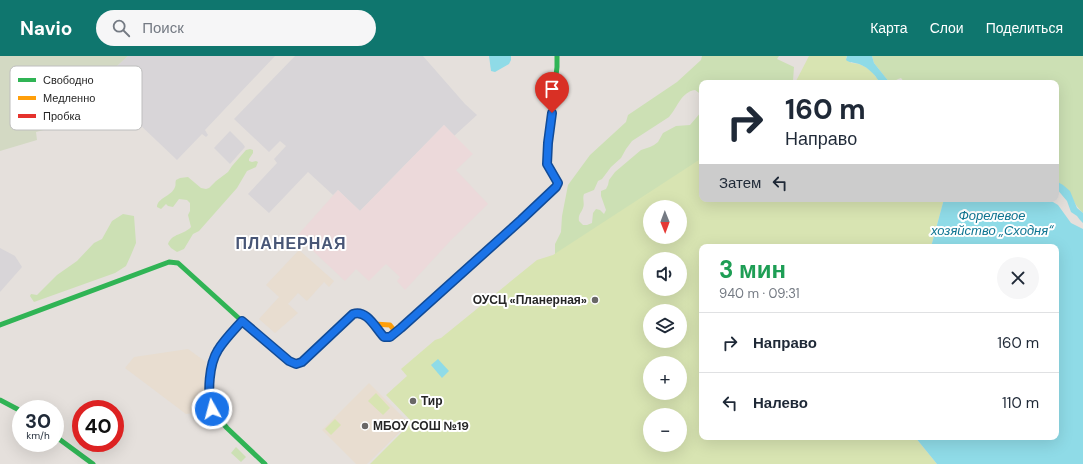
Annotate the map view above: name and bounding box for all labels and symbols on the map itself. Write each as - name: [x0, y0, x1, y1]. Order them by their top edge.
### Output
- legend: [10, 66, 142, 130]
- pin: [535, 72, 569, 113]
- text: Свободно: [43, 73, 94, 87]
- text: Медленно: [43, 91, 95, 105]
- text: Пробка: [43, 109, 81, 123]
- north arrow: [643, 200, 687, 244]
- water label: Форелевое хозяйство „Сходня“: [930, 207, 1054, 239]
- district label: ПЛАНЕРНАЯ: [236, 233, 346, 254]
- place label: ОУСЦ «Планерная»: [473, 292, 587, 308]
- marker: ОУСЦ «Планерная»: [590, 295, 600, 305]
- position arrow: [191, 388, 233, 430]
- place label: Тир: [421, 393, 443, 409]
- marker: Тир: [408, 396, 418, 406]
- speed limit sign: 40: [72, 400, 124, 452]
- place label: МБОУ СОШ №19: [373, 418, 469, 434]
- marker: МБОУ СОШ №19: [360, 421, 370, 431]

